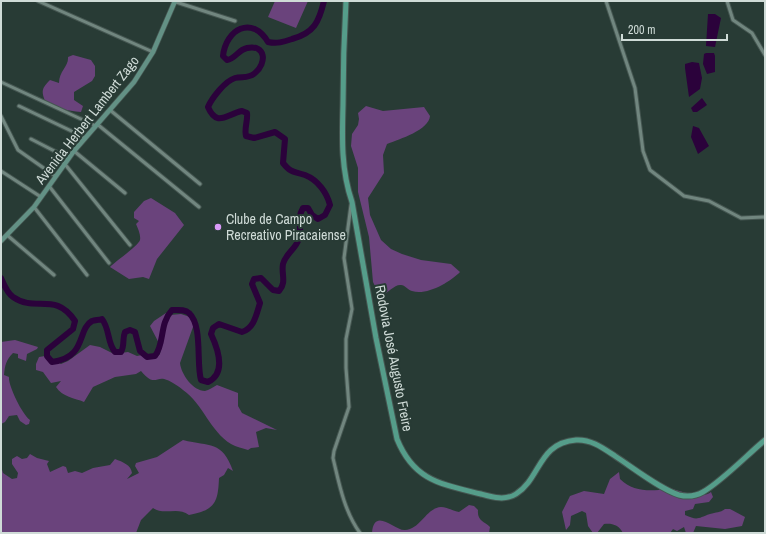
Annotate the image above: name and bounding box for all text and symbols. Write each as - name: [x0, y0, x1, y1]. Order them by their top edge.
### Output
- scale bar: [622, 16, 727, 42]
- text: 200 m: [628, 22, 655, 38]
- street label: Avenida Herbert Lambert Zago: [31, 52, 143, 189]
- place label: Clube de Campo Recreativo Piracaiense: [226, 210, 346, 244]
- marker: Clube de Campo Recreativo Piracaiense: [213, 222, 223, 232]
- street label: Rodovia José Augusto Freire: [371, 283, 417, 433]

